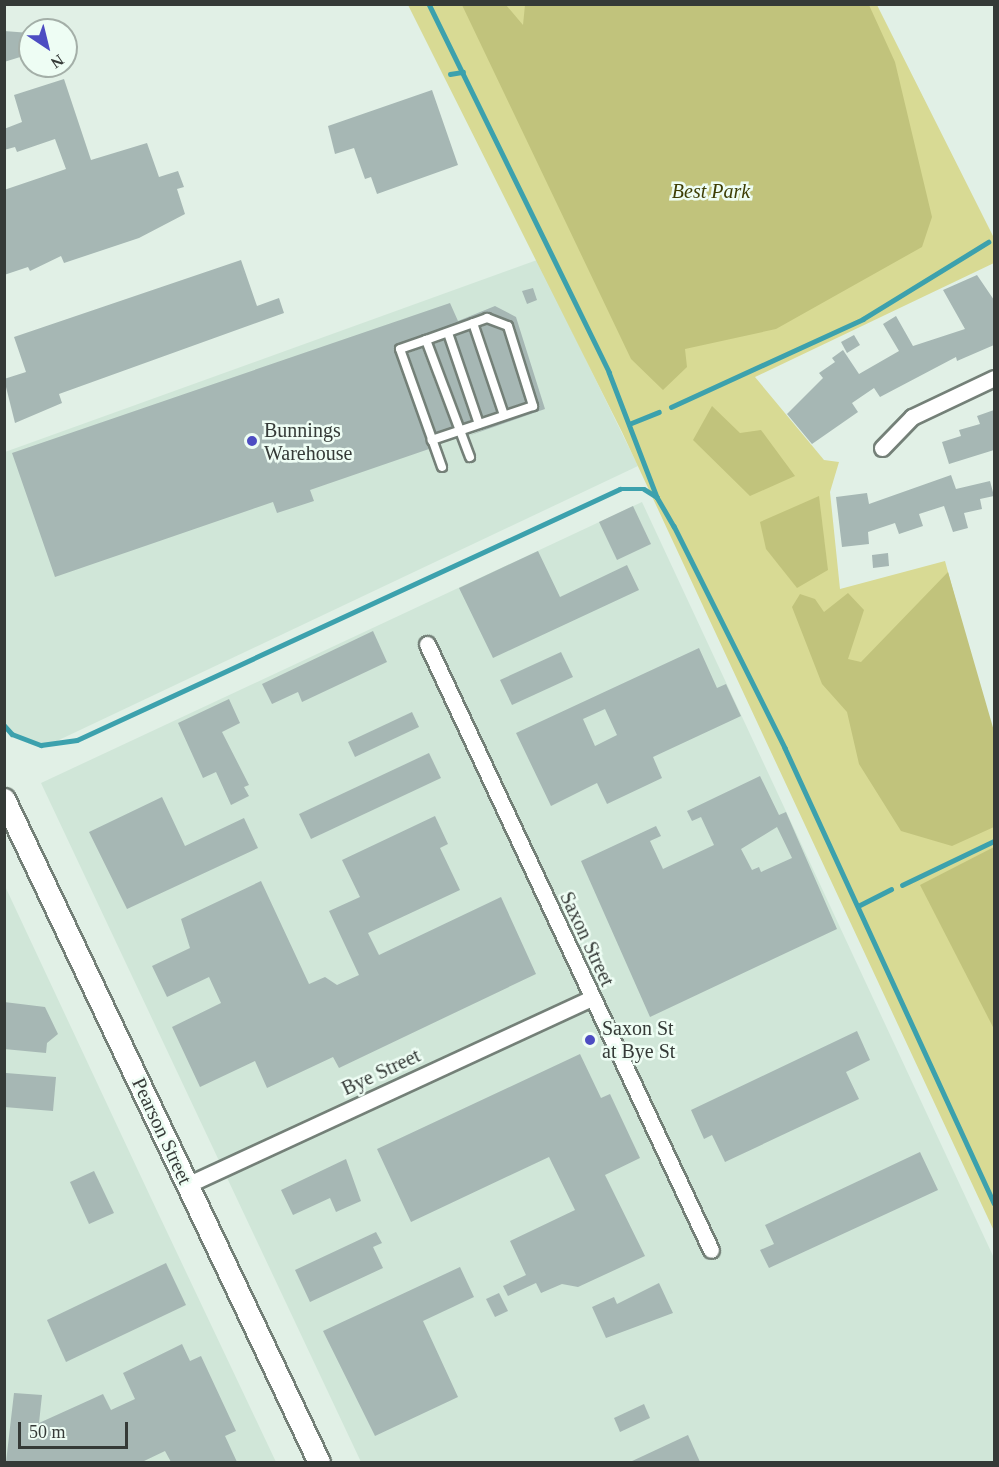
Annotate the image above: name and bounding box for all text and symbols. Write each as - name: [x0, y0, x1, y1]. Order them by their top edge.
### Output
- north arrow: [18, 18, 78, 78]
- text: N: [48, 51, 67, 72]
- park label: Best Park: [672, 179, 750, 203]
- place label: Bunnings Warehouse: [264, 418, 352, 465]
- marker: Bunnings Warehouse: [245, 434, 259, 448]
- street label: Saxon Street: [555, 888, 619, 990]
- place label: Saxon St at Bye St: [602, 1016, 675, 1063]
- marker: Saxon St at Bye St: [583, 1033, 597, 1047]
- street label: Bye Street: [338, 1043, 424, 1101]
- street label: Pearson Street: [127, 1074, 197, 1188]
- scale bar: [21, 1410, 130, 1448]
- text: 50 m: [29, 1422, 66, 1442]

